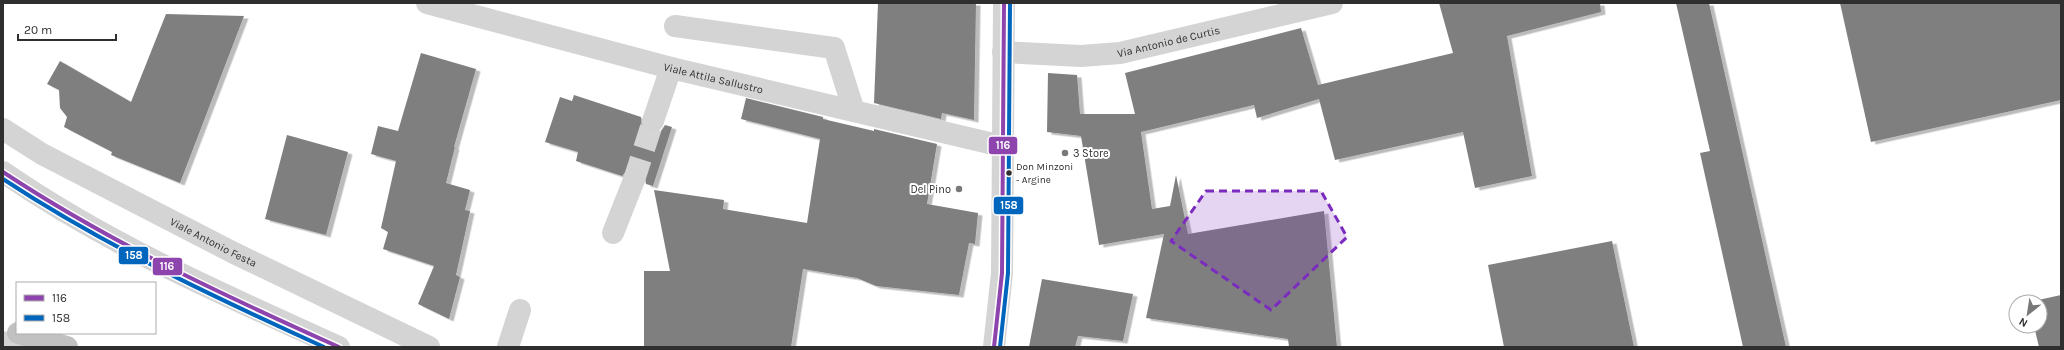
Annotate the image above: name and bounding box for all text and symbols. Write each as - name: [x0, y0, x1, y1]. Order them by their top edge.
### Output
- scale bar: [18, 16, 116, 42]
- text: 20 m: [24, 23, 52, 37]
- street label: Via Antonio de Curtis: [1116, 23, 1221, 60]
- street label: Viale Attila Sallustro: [662, 60, 765, 96]
- line badge: 116: [988, 136, 1018, 155]
- text: 116: [996, 139, 1011, 152]
- place label: 3 Store: [1073, 147, 1109, 160]
- marker: 3 Store: [1060, 148, 1070, 158]
- place label: Don Minzoni - Argine: [1016, 161, 1073, 186]
- marker: Don Minzoni - Argine: [1004, 168, 1014, 178]
- place label: Del Pino: [910, 183, 951, 196]
- marker: Del Pino: [954, 184, 964, 194]
- line badge: 158: [993, 196, 1024, 215]
- text: 158: [1000, 199, 1018, 212]
- street label: Viale Antonio Festa: [168, 215, 259, 269]
- line badge: 158: [118, 246, 149, 265]
- text: 158: [125, 249, 143, 262]
- line badge: 116: [152, 257, 183, 276]
- text: 116: [160, 260, 175, 273]
- legend: [16, 282, 156, 334]
- text: 116: [52, 291, 67, 305]
- north arrow: [2008, 294, 2048, 334]
- text: 158: [52, 311, 70, 325]
- text: N: [2017, 315, 2030, 330]

